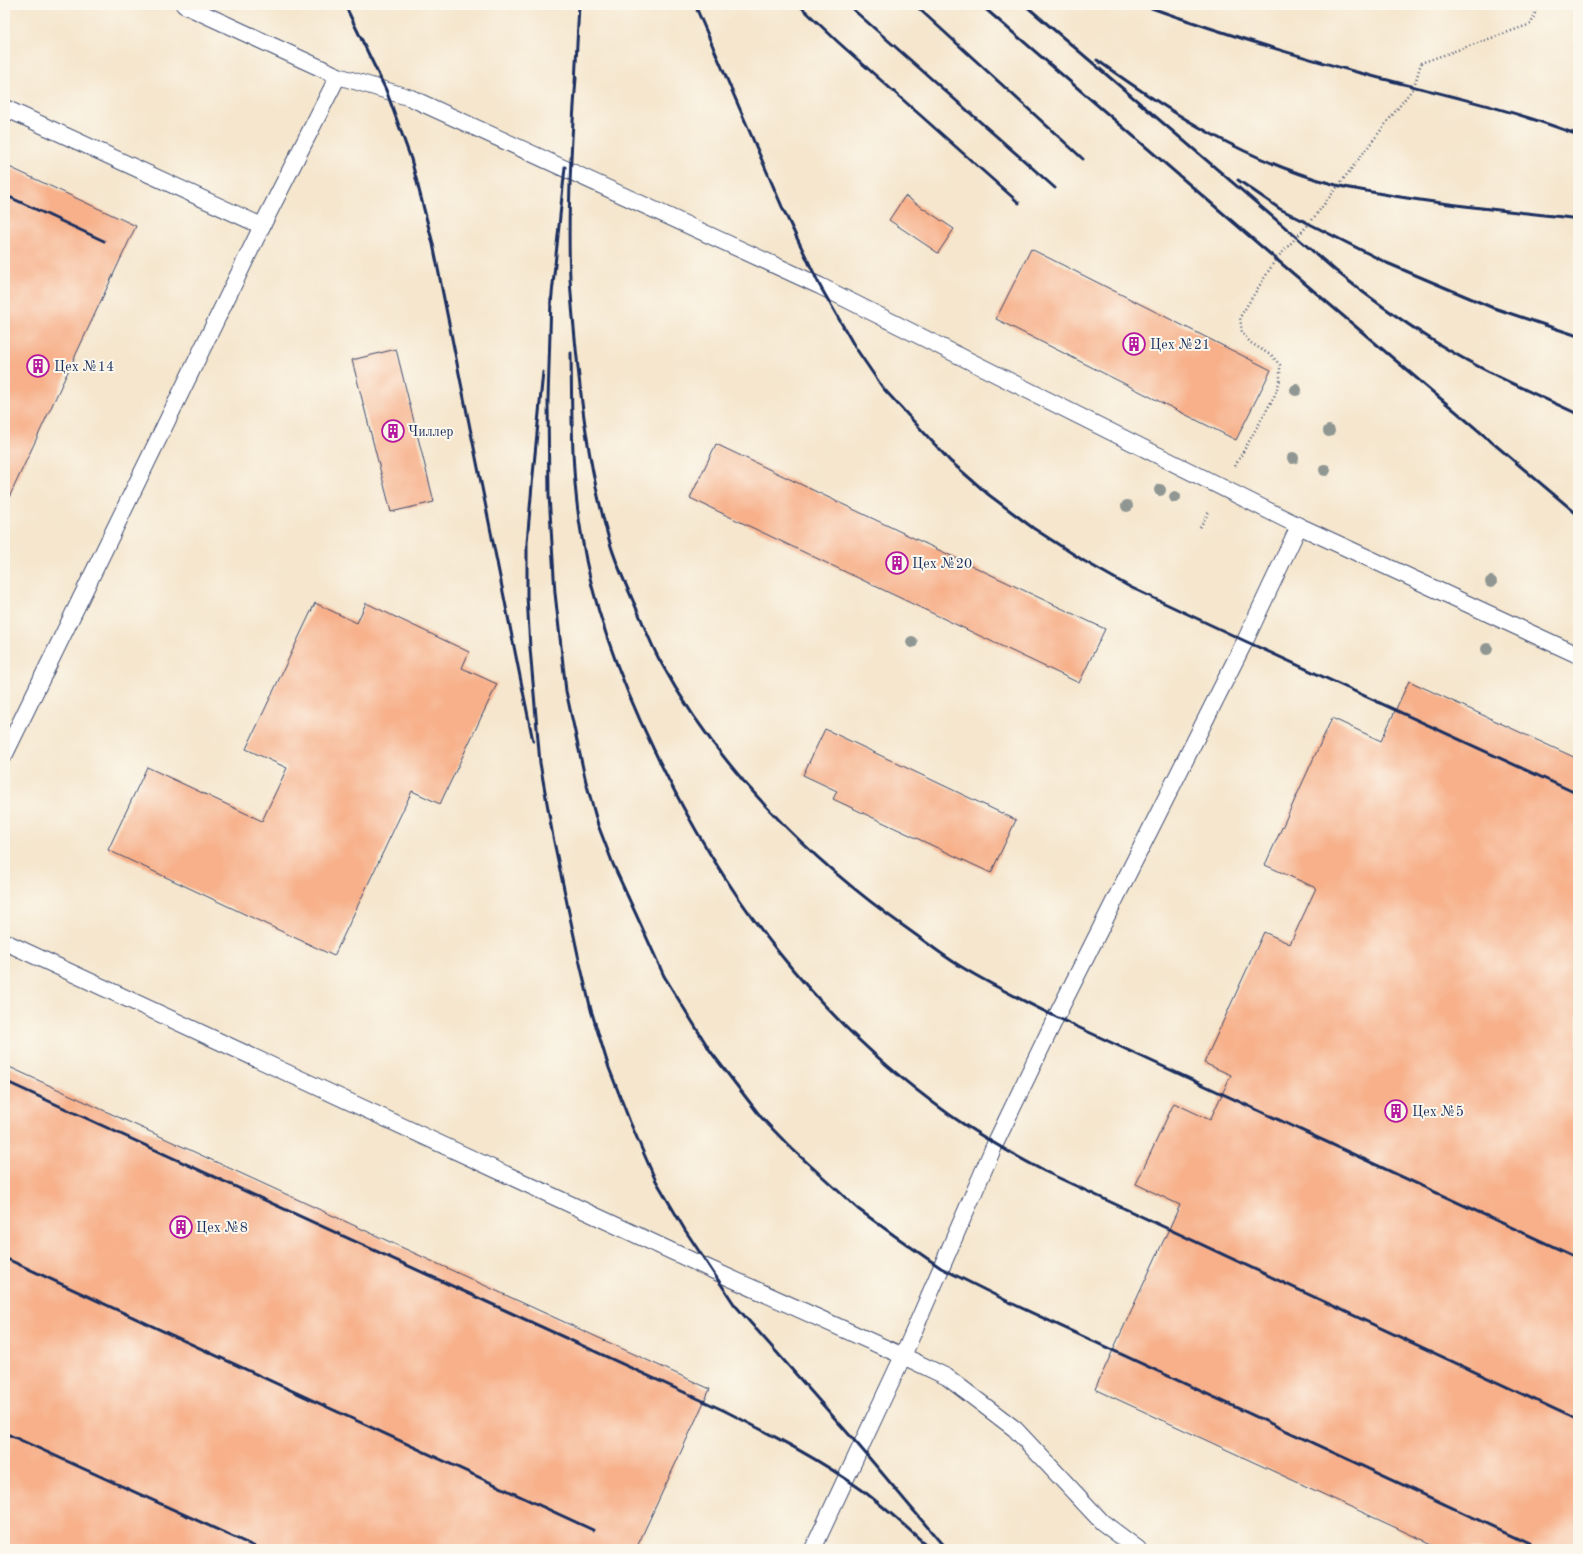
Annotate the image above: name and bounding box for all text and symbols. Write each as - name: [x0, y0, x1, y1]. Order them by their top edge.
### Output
- building icon: Цех №21: [1121, 331, 1147, 357]
- place label: Цех №21: [1150, 338, 1210, 352]
- building icon: Цех №14: [25, 353, 51, 379]
- place label: Цех №14: [54, 360, 114, 374]
- building icon: Чиллер: [380, 418, 406, 444]
- place label: Чиллер: [408, 425, 454, 439]
- building icon: Цех №20: [884, 550, 910, 576]
- place label: Цех №20: [912, 557, 972, 571]
- building icon: Цех №5: [1383, 1098, 1409, 1124]
- place label: Цех №5: [1412, 1105, 1464, 1119]
- building icon: Цех №8: [168, 1214, 194, 1240]
- place label: Цех №8: [196, 1221, 248, 1235]

